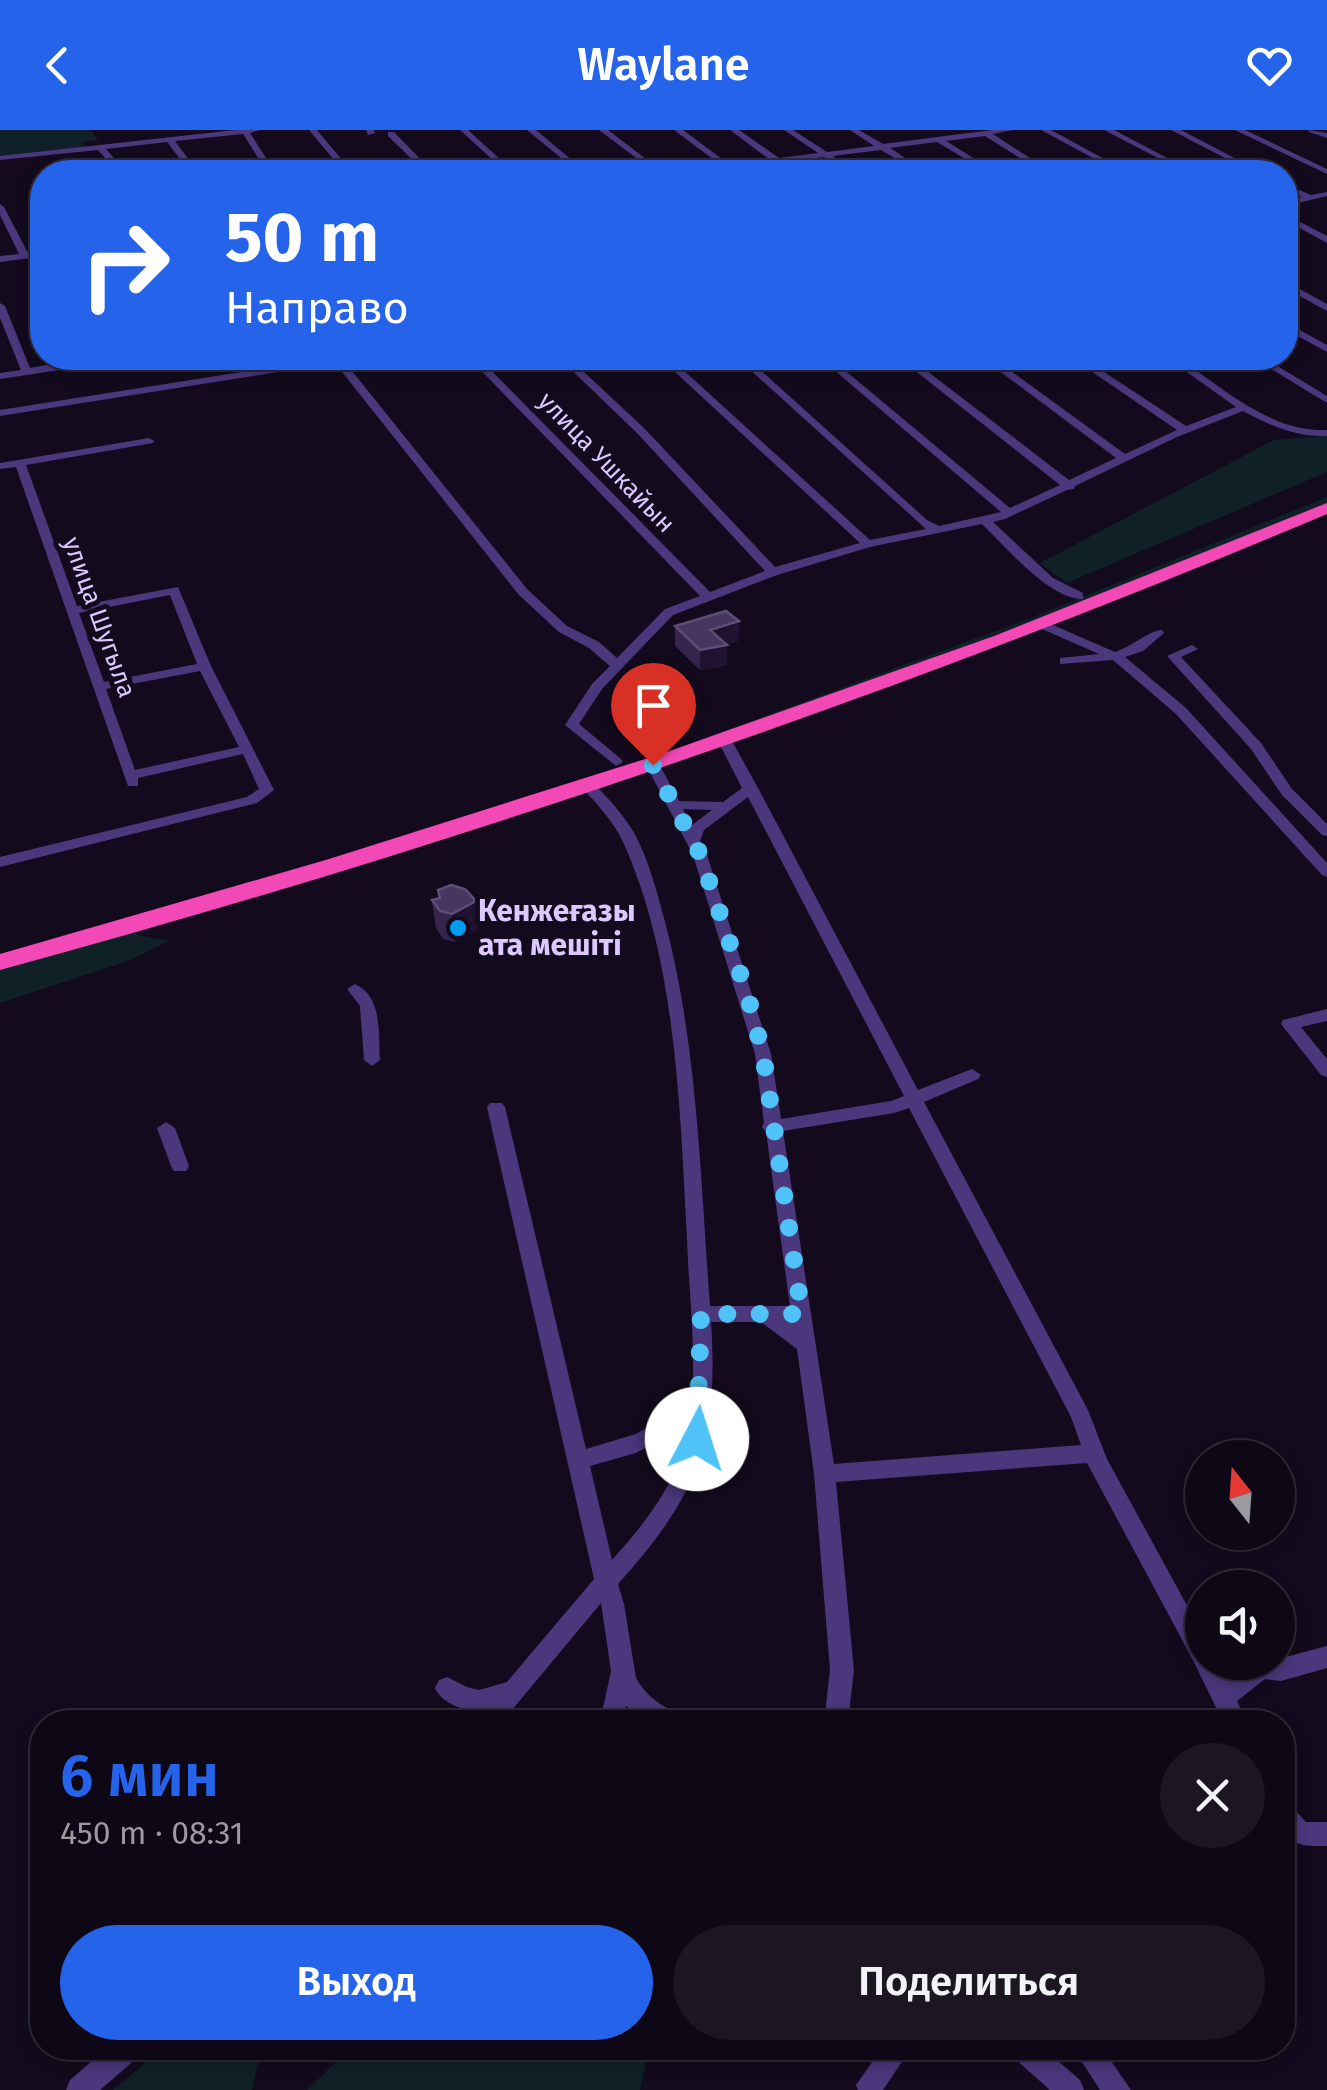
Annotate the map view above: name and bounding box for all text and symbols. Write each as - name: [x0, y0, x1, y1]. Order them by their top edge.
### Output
- icon: back: [30, 38, 85, 93]
- text: Waylane: [577, 38, 750, 92]
- icon: heart: [1242, 38, 1297, 93]
- text: 50 m: [225, 196, 379, 280]
- icon: right: [60, 200, 190, 330]
- text: Направо: [225, 281, 409, 335]
- street label: улица Ушкайын: [532, 386, 681, 539]
- street label: улица Шугыла: [56, 533, 142, 702]
- pin: [611, 663, 696, 766]
- icon: arrive: [626, 678, 681, 733]
- place label: Кенжеғазы ата мешіті: [478, 893, 636, 963]
- marker: Кенжеғазы ата мешіті: [447, 917, 469, 939]
- position arrow: [645, 1387, 749, 1491]
- north arrow: [1185, 1440, 1295, 1550]
- map controls: [1185, 1440, 1295, 1680]
- button: sound: [1185, 1570, 1295, 1680]
- text: 6 мин: [60, 1740, 219, 1812]
- button: close: [1160, 1743, 1265, 1848]
- text: 450 m · 08:31: [60, 1814, 244, 1852]
- button: Выход: [60, 1925, 653, 2040]
- button: Поделиться: [673, 1925, 1265, 2040]

